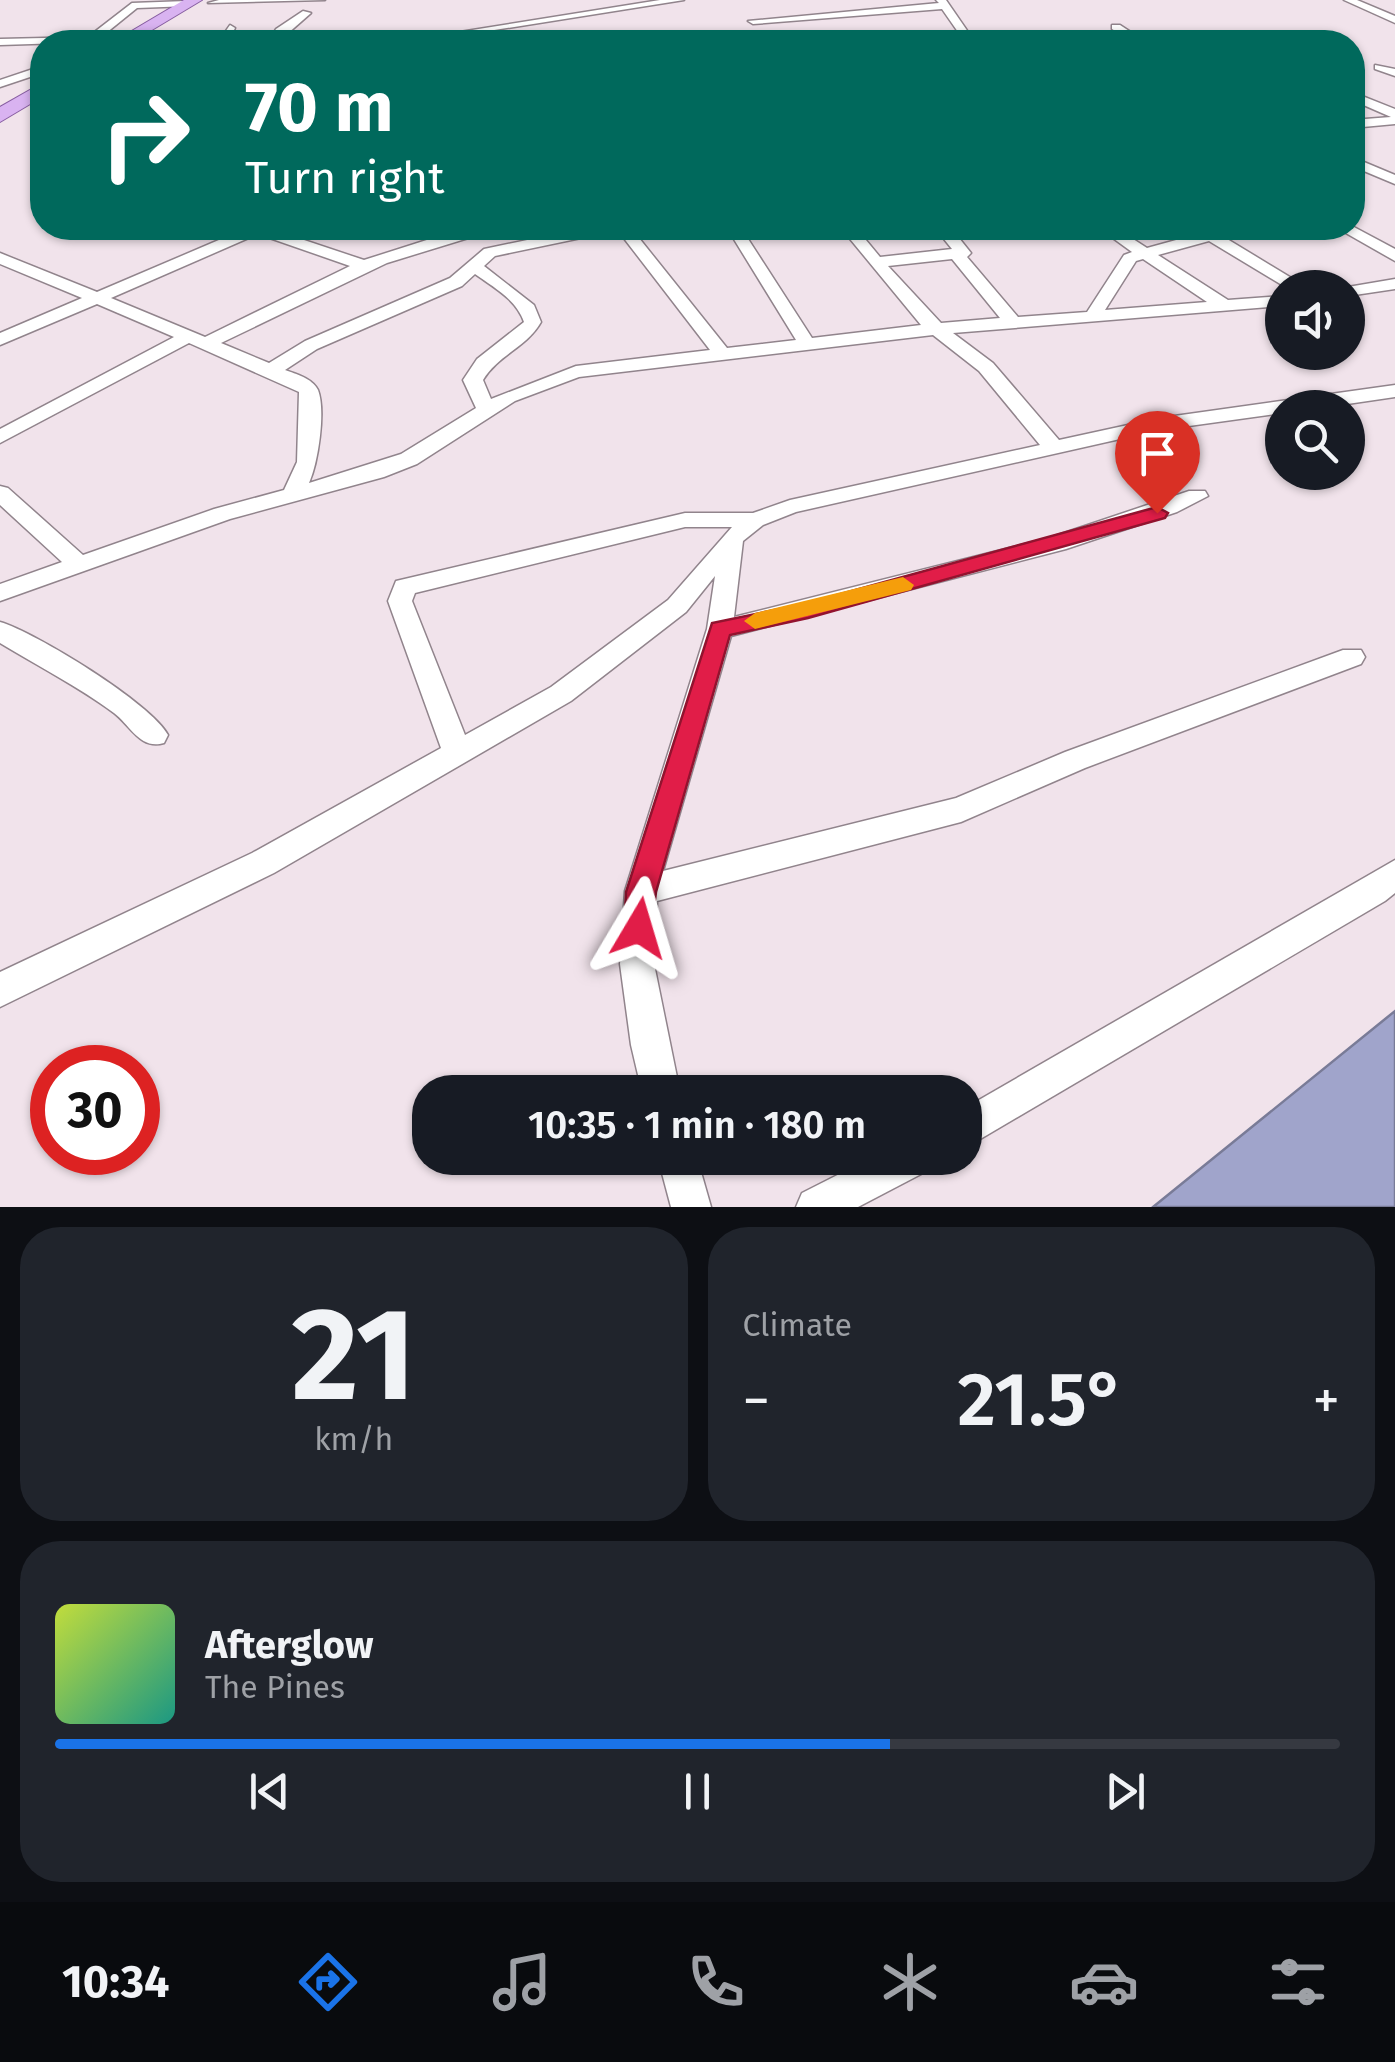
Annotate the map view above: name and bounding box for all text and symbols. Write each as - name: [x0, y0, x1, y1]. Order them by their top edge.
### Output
- text: 70 m: [245, 66, 394, 150]
- icon: right: [80, 70, 210, 200]
- text: Turn right: [245, 151, 444, 205]
- map controls: [1265, 270, 1365, 490]
- button: sound: [1265, 270, 1365, 370]
- button: search: [1265, 390, 1365, 490]
- pin: [1115, 411, 1200, 514]
- icon: arrive: [1130, 426, 1185, 481]
- position arrow: [587, 876, 691, 980]
- speed limit sign: 30: [30, 1045, 160, 1175]
- text: 10:35 · 1 min · 180 m: [528, 1102, 866, 1148]
- text: 21: [291, 1277, 416, 1433]
- text: Climate: [743, 1306, 852, 1344]
- text: 21.5°: [958, 1355, 1125, 1445]
- text: −: [743, 1368, 770, 1434]
- text: +: [1313, 1368, 1340, 1434]
- text: km/h: [314, 1420, 393, 1458]
- text: Afterglow: [205, 1622, 373, 1668]
- text: The Pines: [205, 1668, 345, 1706]
- icon: previous: [242, 1764, 297, 1819]
- icon: pause: [670, 1764, 725, 1819]
- icon: next: [1098, 1764, 1153, 1819]
- icon: directions: [293, 1947, 363, 2017]
- icon: music: [487, 1947, 557, 2017]
- icon: phone: [681, 1947, 751, 2017]
- icon: climate: [875, 1947, 945, 2017]
- icon: car: [1069, 1947, 1139, 2017]
- icon: filters: [1263, 1947, 1333, 2017]
- text: 10:34: [62, 1955, 169, 2009]

